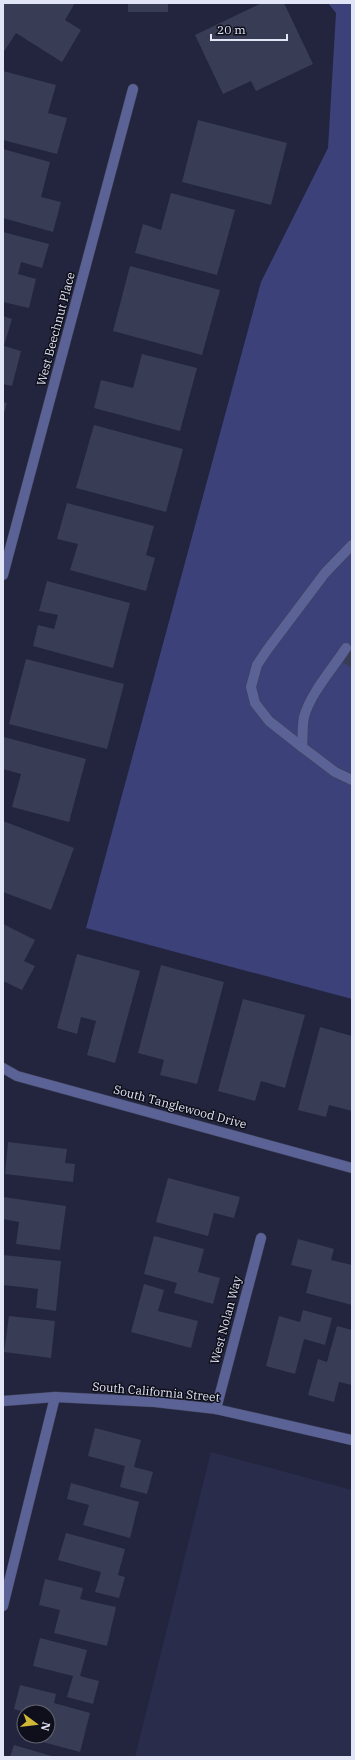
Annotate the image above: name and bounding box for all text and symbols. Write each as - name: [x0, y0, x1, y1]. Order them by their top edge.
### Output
- scale bar: [211, 16, 287, 42]
- text: 20 m: [217, 22, 246, 37]
- street label: West Beechnut Place: [33, 270, 78, 387]
- street label: South Tanglewood Drive: [112, 1082, 248, 1132]
- street label: West Nolan Way: [207, 1274, 245, 1366]
- street label: South California Street: [92, 1378, 220, 1405]
- north arrow: [16, 1704, 56, 1744]
- text: N: [38, 1721, 54, 1733]

